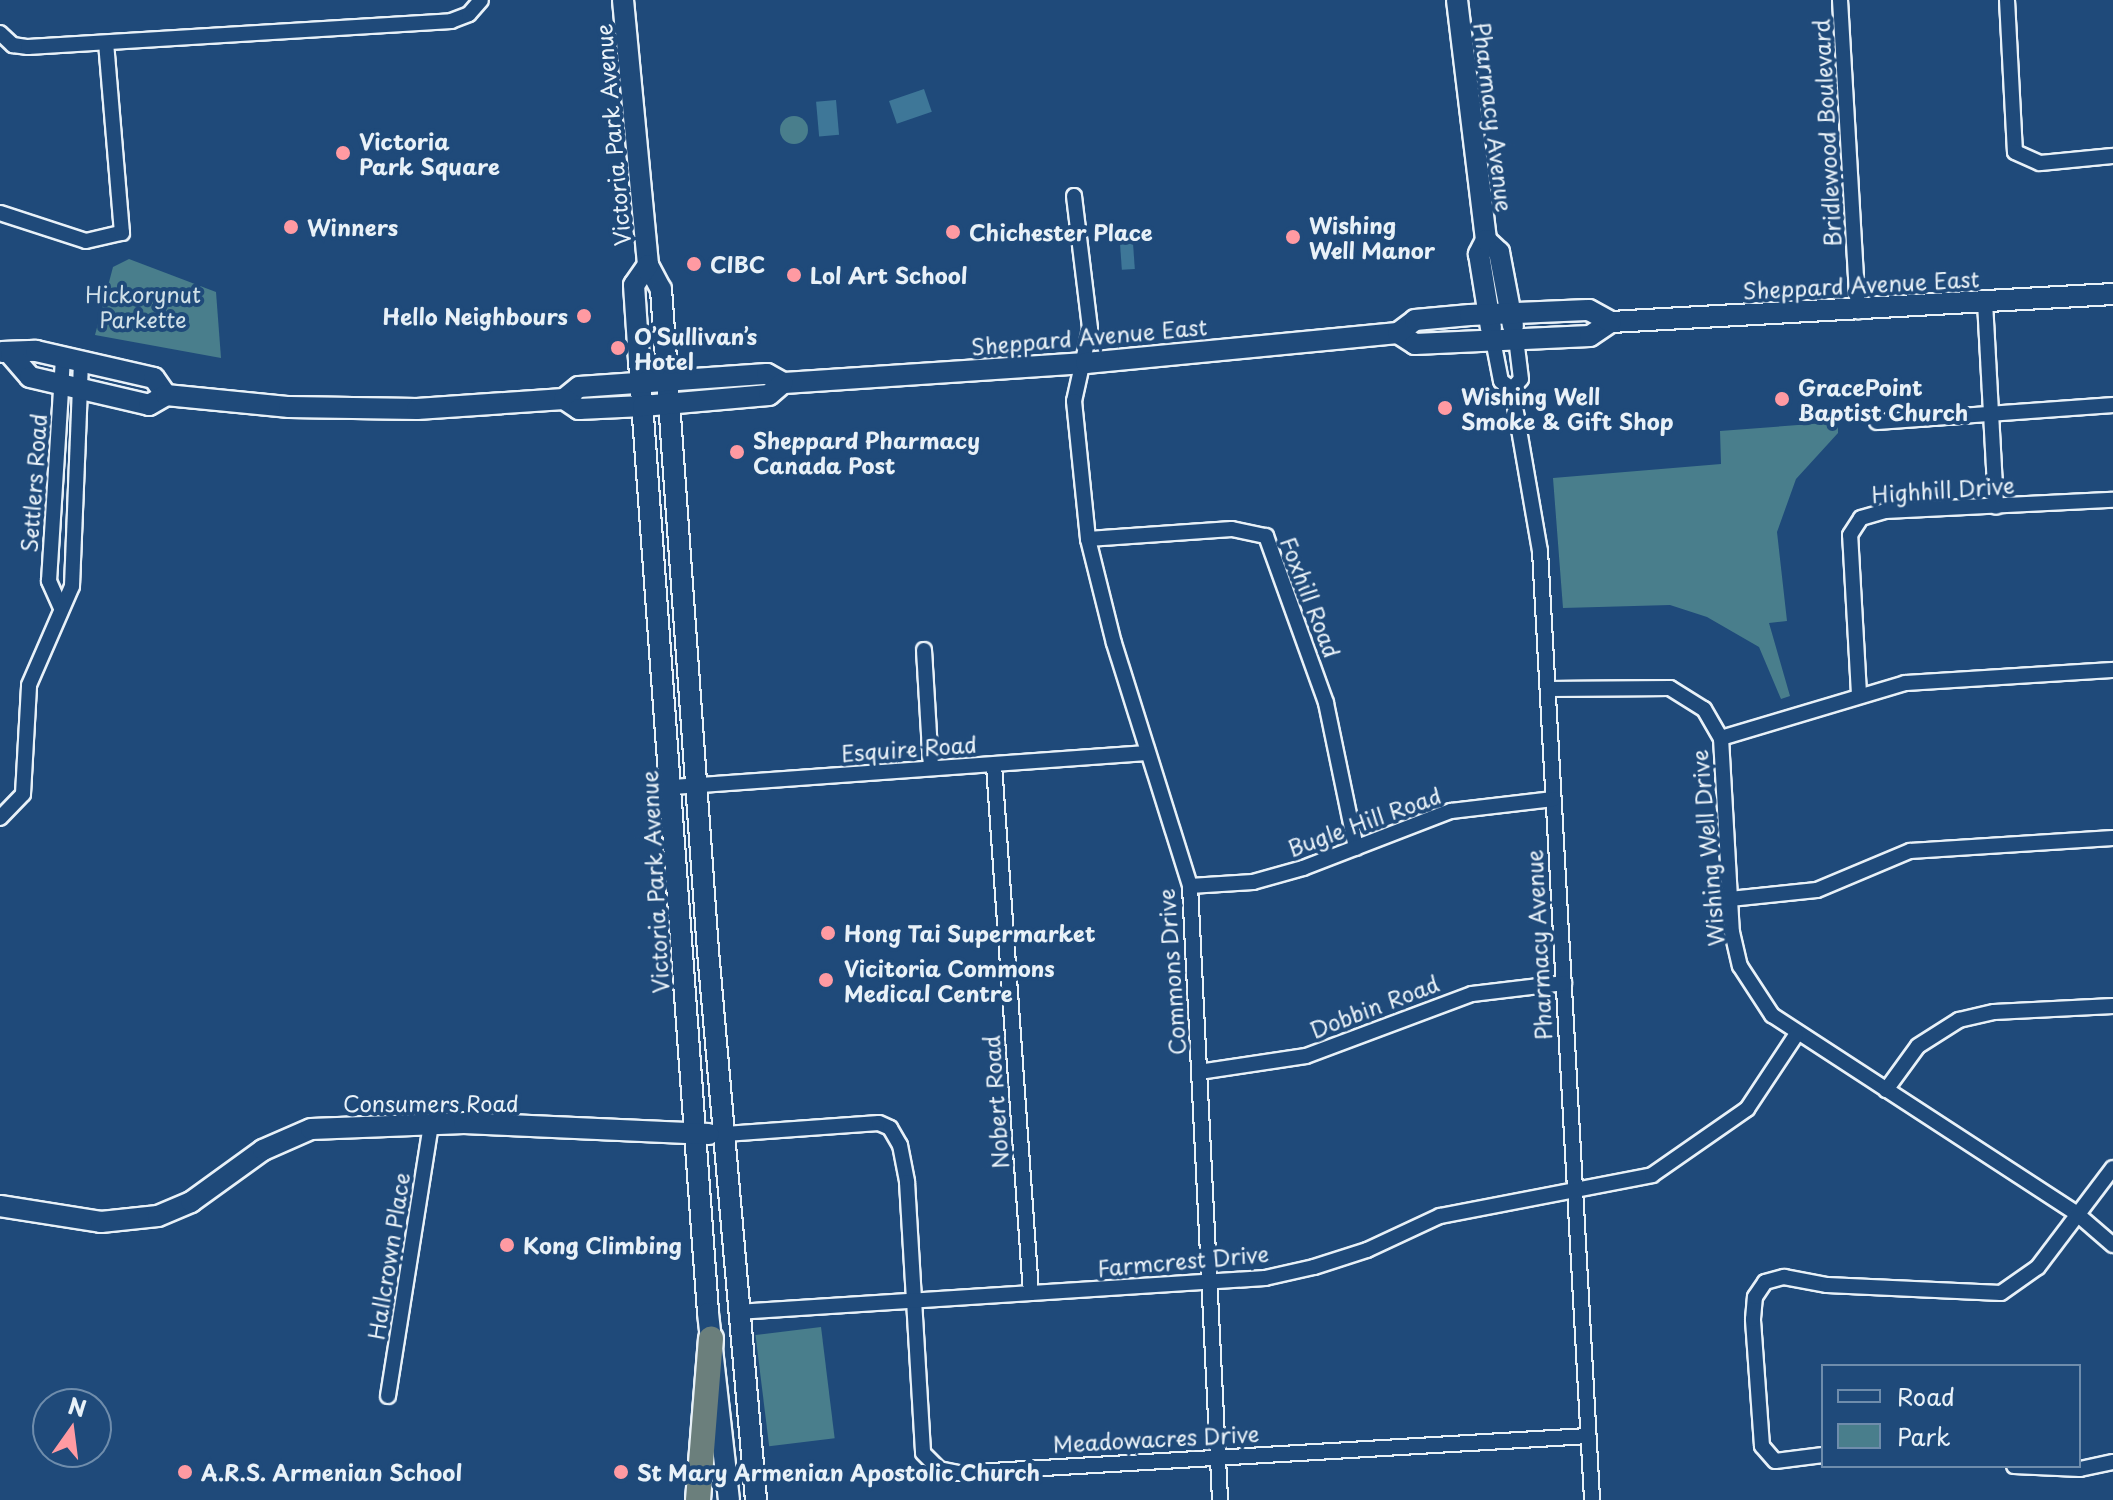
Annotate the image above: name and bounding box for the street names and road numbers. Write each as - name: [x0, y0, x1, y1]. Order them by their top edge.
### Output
- street label: Bridlewood Boulevard: [1807, 19, 1845, 247]
- street label: Pharmacy Avenue: [1469, 20, 1519, 214]
- street label: Victoria Park Avenue: [589, 23, 635, 247]
- street label: Sheppard Avenue East: [1742, 265, 1980, 303]
- street label: Sheppard Avenue East: [970, 313, 1208, 359]
- street label: Settlers Road: [15, 413, 51, 553]
- street label: Highhill Drive: [1871, 471, 2015, 507]
- street label: Foxhill Road: [1276, 532, 1346, 662]
- street label: Esquire Road: [840, 730, 978, 766]
- street label: Wishing Well Drive: [1685, 748, 1729, 948]
- street label: Victoria Park Avenue: [635, 770, 673, 994]
- street label: Bugle Hill Road: [1283, 781, 1445, 861]
- street label: Pharmacy Avenue: [1520, 848, 1556, 1042]
- street label: Commons Drive: [1152, 888, 1190, 1056]
- street label: Dobbin Road: [1306, 969, 1442, 1043]
- street label: Nobert Road: [977, 1035, 1013, 1169]
- street label: Consumers Road: [343, 1090, 519, 1116]
- street label: Hallcrown Place: [362, 1170, 414, 1342]
- street label: Farmcrest Drive: [1096, 1239, 1270, 1281]
- street label: Meadowacres Drive: [1051, 1419, 1261, 1457]

